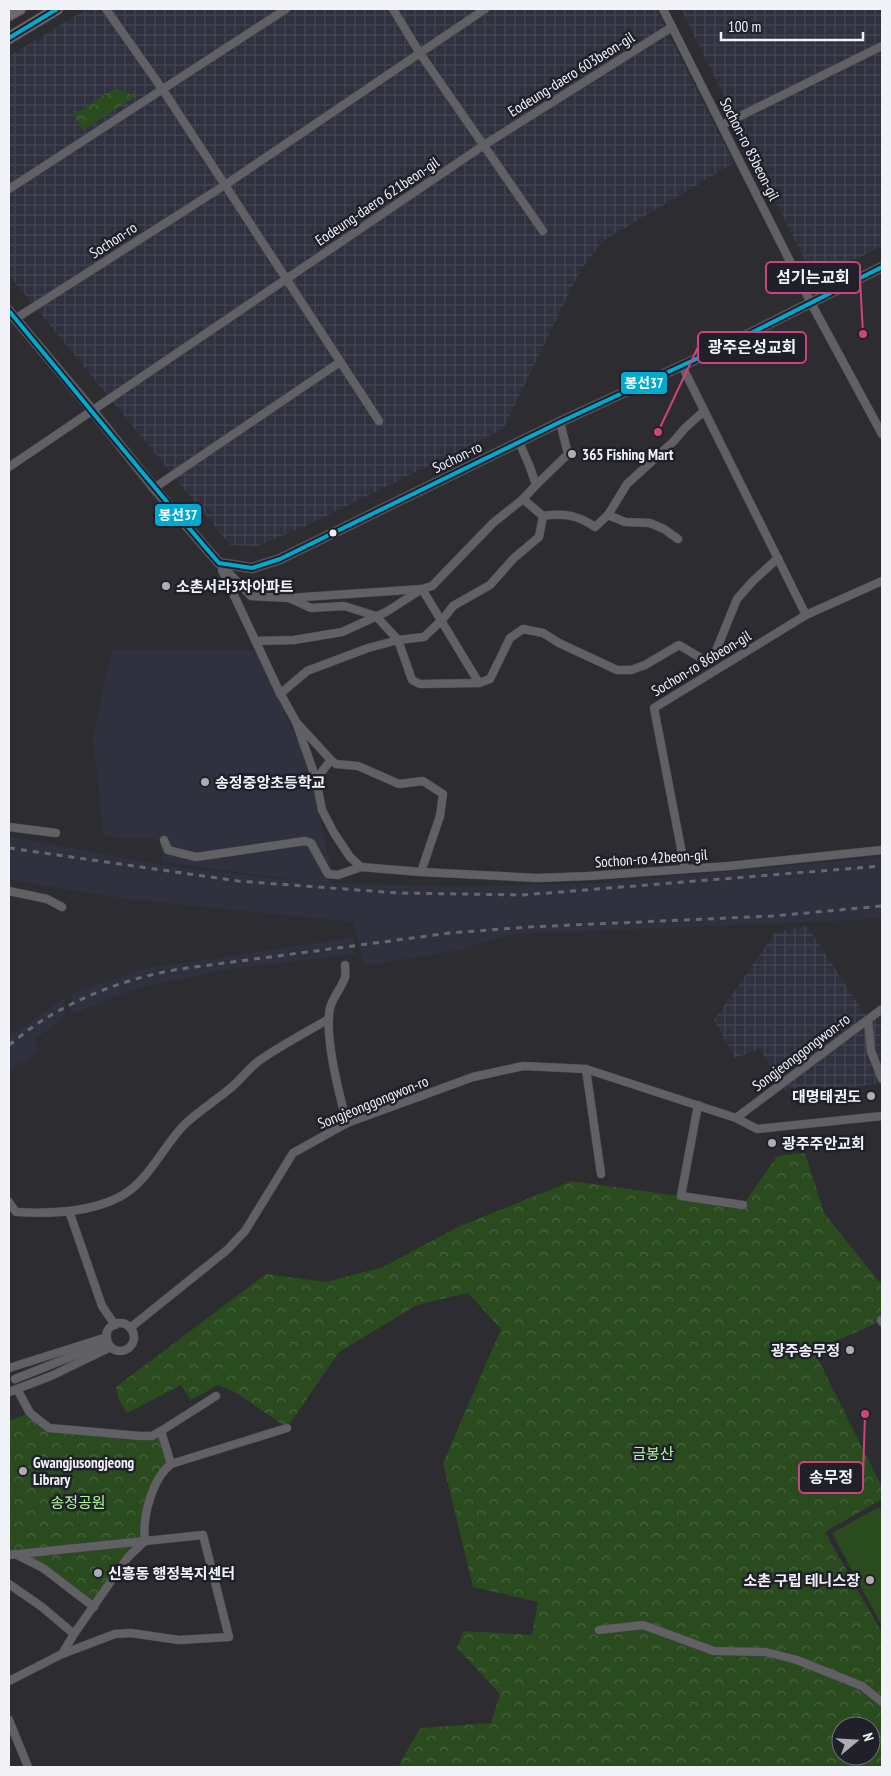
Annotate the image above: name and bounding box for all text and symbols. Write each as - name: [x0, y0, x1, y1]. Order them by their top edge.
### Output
- scale bar: [721, 10, 864, 42]
- text: 100 m: [728, 17, 761, 36]
- street label: Eodeung-daero 603beon-gil: [504, 27, 638, 121]
- street label: Sochon-ro 85beon-gil: [716, 94, 784, 204]
- street label: Eodeung-daero 621beon-gil: [311, 152, 443, 250]
- street label: Sochon-ro: [86, 218, 140, 262]
- callout: 섬기는교회: [766, 262, 860, 293]
- text: 섬기는교회: [776, 267, 850, 287]
- callout: 광주은성교회: [698, 332, 806, 363]
- text: 광주은성교회: [708, 337, 796, 357]
- line badge: 봉선37: [620, 371, 668, 395]
- text: 봉선37: [624, 374, 664, 392]
- street label: Sochon-ro: [429, 437, 485, 477]
- place label: 365 Fishing Mart: [582, 445, 674, 464]
- marker: 365 Fishing Mart: [566, 448, 578, 460]
- line badge: 봉선37: [154, 503, 202, 527]
- text: 봉선37: [158, 506, 198, 524]
- unlabelled marker: [328, 528, 338, 538]
- place label: 소촌서라3차아파트: [176, 577, 294, 596]
- marker: 소촌서라3차아파트: [160, 580, 172, 592]
- street label: Sochon-ro 86beon-gil: [648, 626, 755, 700]
- place label: 송정중앙초등학교: [215, 773, 326, 792]
- marker: 송정중앙초등학교: [199, 776, 211, 788]
- street label: Sochon-ro 42beon-gil: [594, 845, 708, 871]
- street label: Songjeonggongwon-ro: [748, 1009, 854, 1095]
- street label: Songjeonggongwon-ro: [315, 1071, 431, 1133]
- place label: 대명태권도: [792, 1087, 861, 1106]
- marker: 대명태권도: [865, 1090, 877, 1102]
- place label: 광주주안교회: [782, 1134, 865, 1153]
- marker: 광주주안교회: [766, 1137, 778, 1149]
- place label: 광주송무정: [771, 1341, 840, 1360]
- marker: 광주송무정: [844, 1344, 856, 1356]
- park label: 금봉산: [632, 1444, 674, 1463]
- place label: Gwangjusongjeong Library: [33, 1453, 135, 1489]
- callout: 송무정: [799, 1462, 863, 1493]
- marker: Gwangjusongjeong Library: [17, 1465, 29, 1477]
- text: 송무정: [809, 1467, 853, 1487]
- park label: 송정공원: [50, 1493, 106, 1512]
- place label: 신흥동 행정복지센터: [108, 1564, 235, 1583]
- marker: 신흥동 행정복지센터: [92, 1567, 104, 1579]
- place label: 소촌 구립 테니스장: [743, 1571, 860, 1590]
- marker: 소촌 구립 테니스장: [864, 1574, 876, 1586]
- north arrow: [831, 1716, 881, 1766]
- text: N: [859, 1731, 878, 1743]

